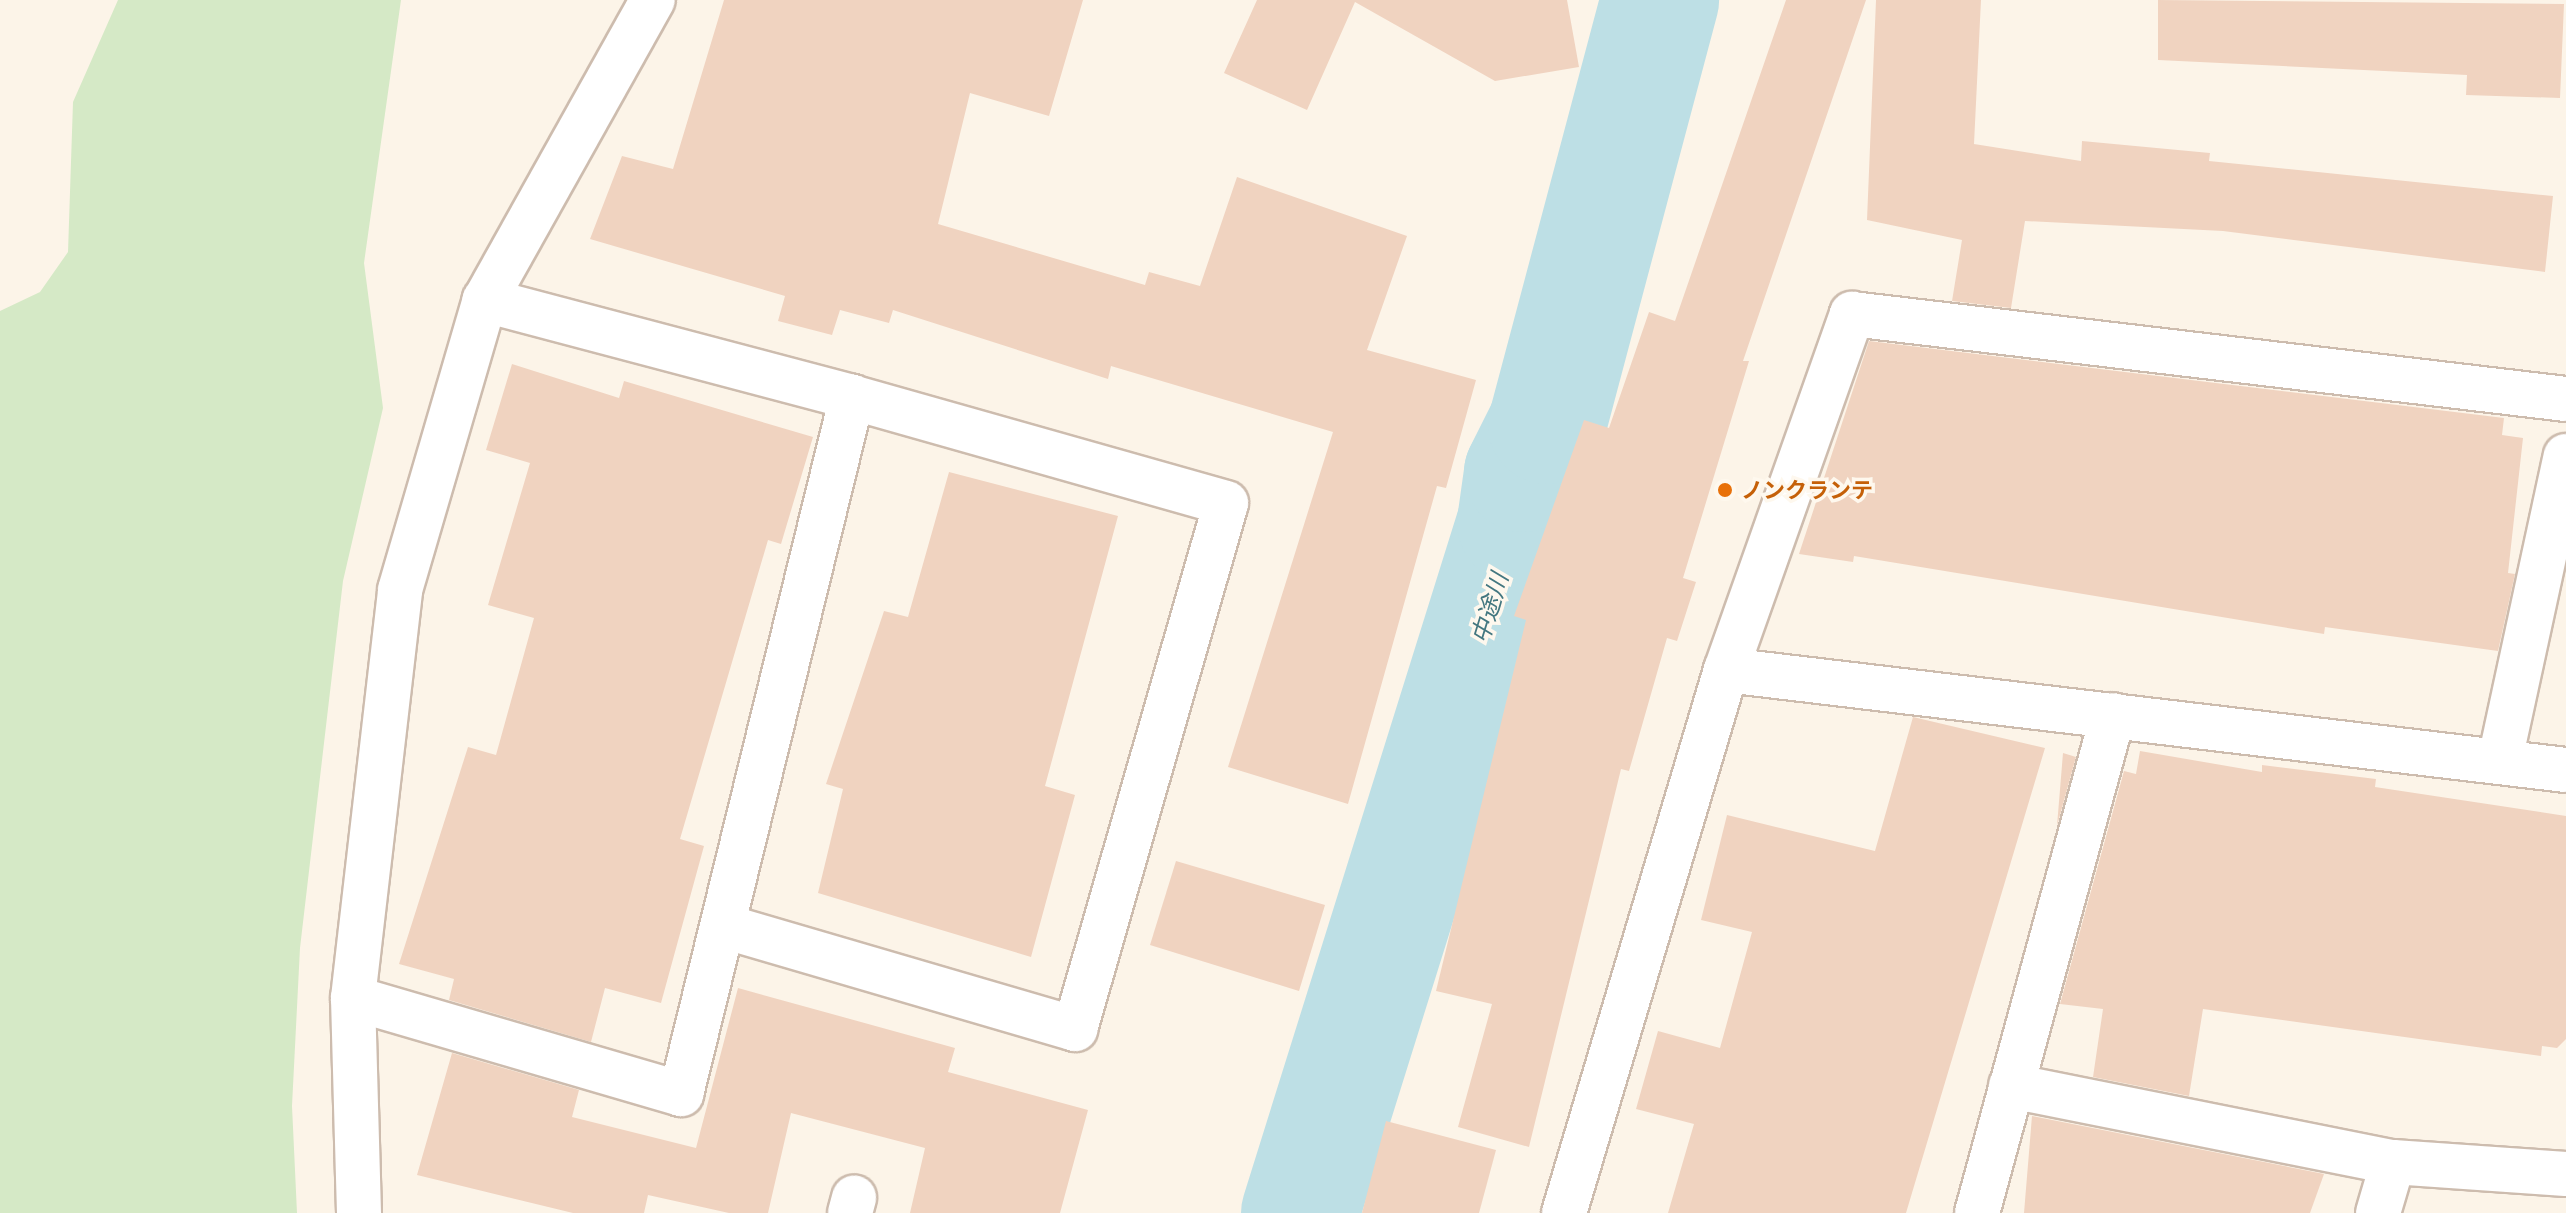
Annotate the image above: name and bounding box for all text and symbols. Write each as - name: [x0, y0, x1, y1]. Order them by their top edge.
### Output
- place label: ノンクランテ: [1741, 477, 1873, 503]
- marker: ノンクランテ: [1716, 481, 1734, 499]
- water label: 中途川: [1465, 569, 1513, 647]

